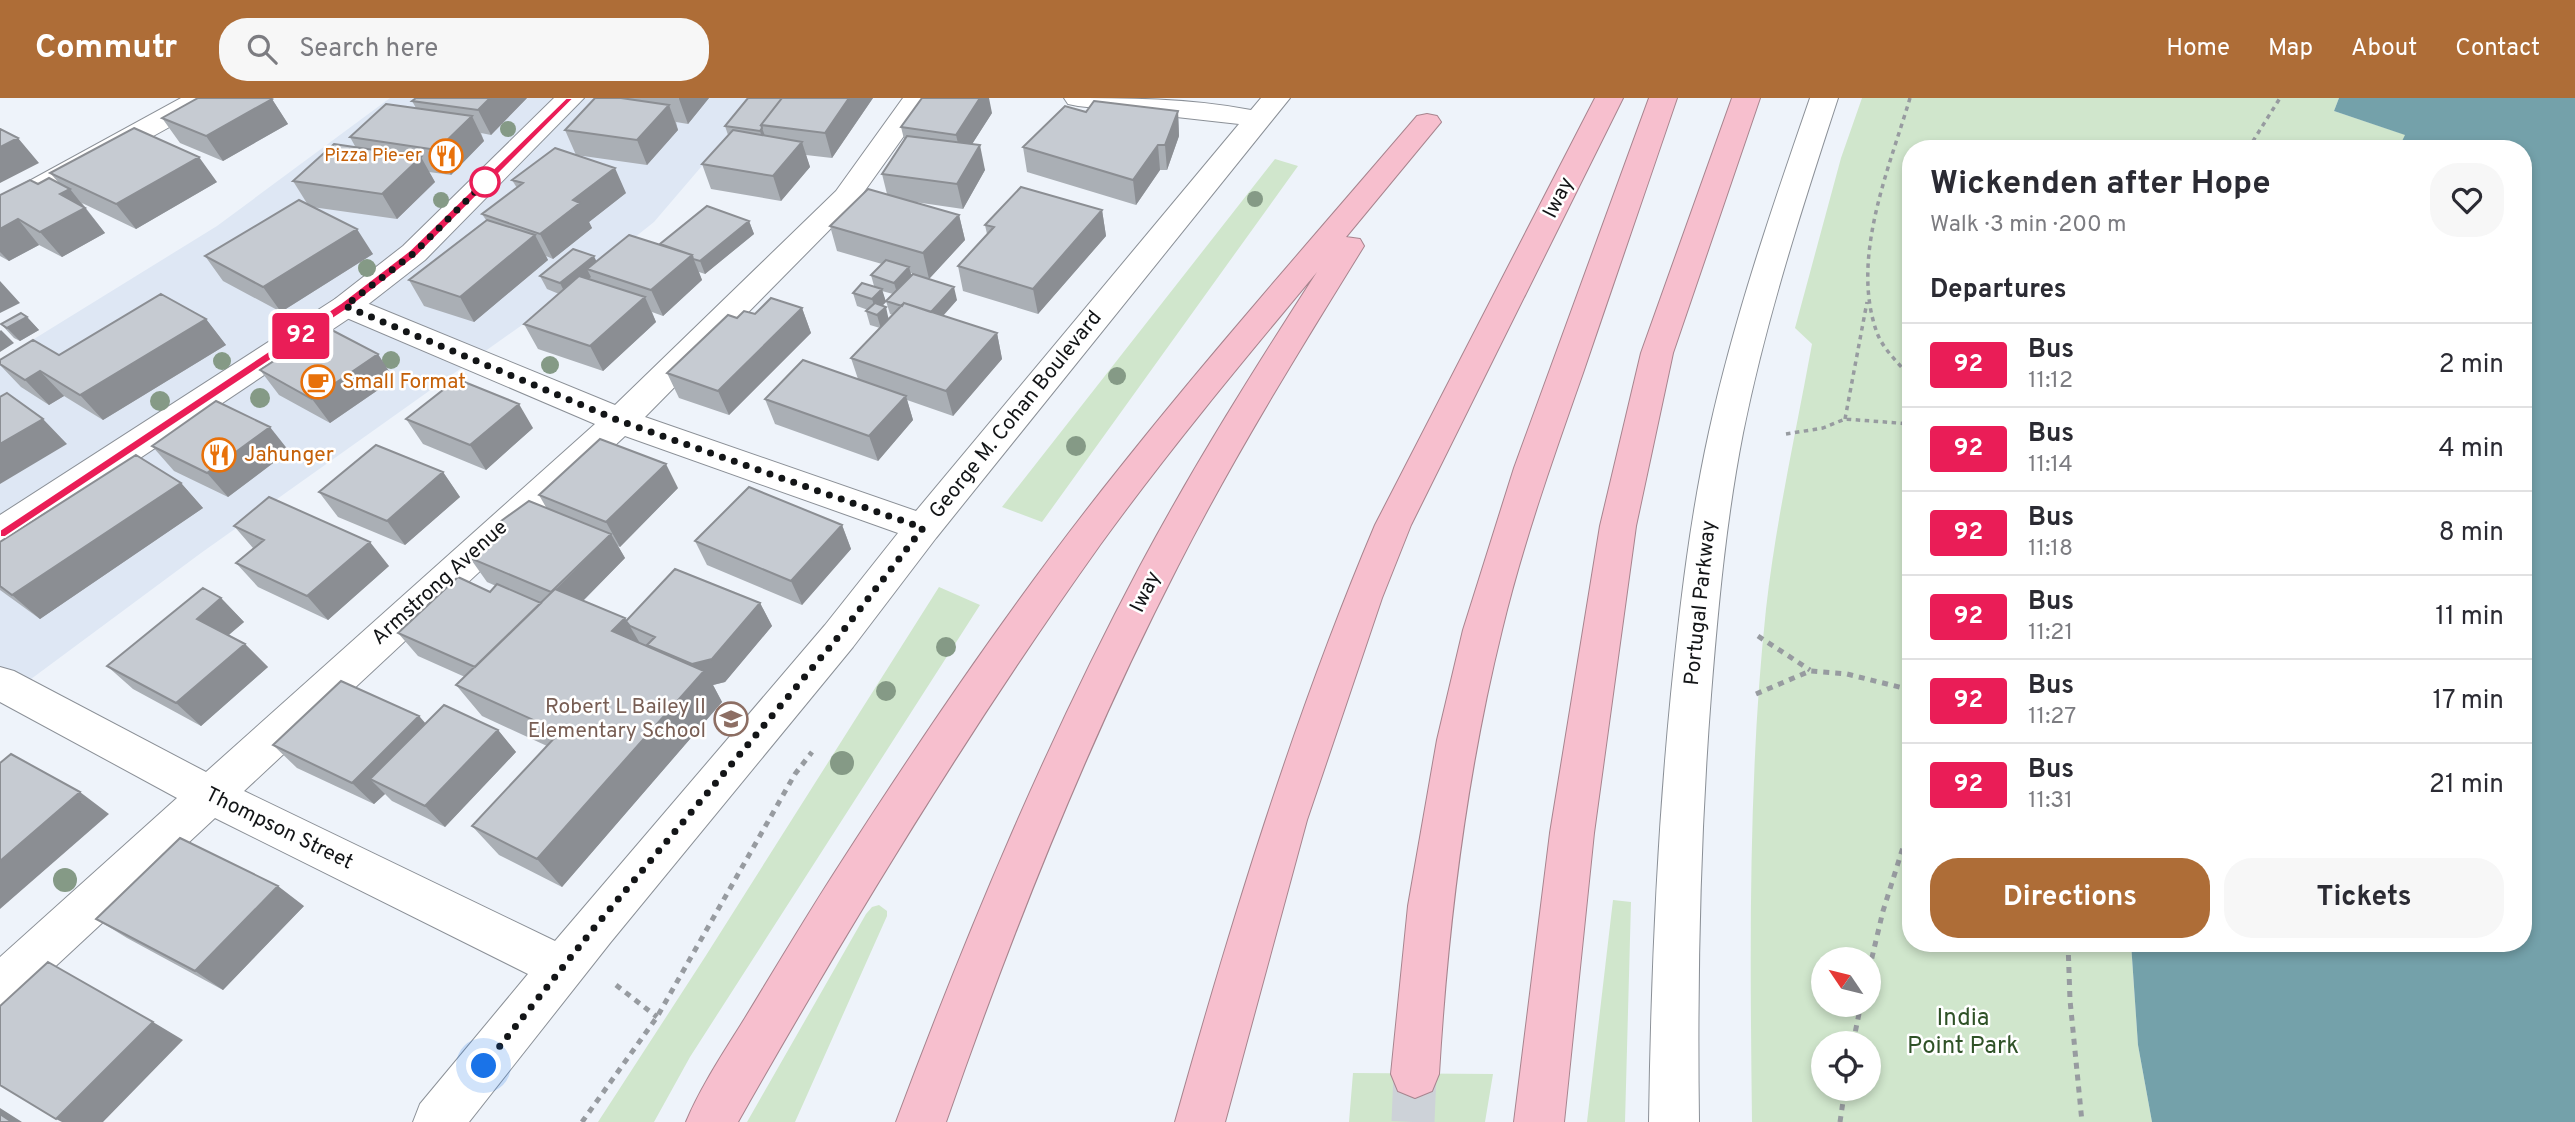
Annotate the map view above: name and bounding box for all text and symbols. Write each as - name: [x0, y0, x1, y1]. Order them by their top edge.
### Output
- search box: [219, 18, 709, 81]
- text: Commutr: [35, 28, 177, 70]
- icon: search: [243, 30, 281, 68]
- text: Search here: [299, 33, 438, 66]
- text: Home: [2166, 34, 2230, 64]
- text: Map: [2268, 34, 2313, 64]
- text: About: [2351, 34, 2417, 64]
- text: Contact: [2455, 34, 2540, 64]
- restaurant icon: Pizza Pie-er: [427, 137, 465, 175]
- place label: Pizza Pie-er: [324, 145, 422, 168]
- button: heart: [2430, 163, 2504, 237]
- text: Wickenden after Hope: [1930, 164, 2271, 206]
- unlabelled marker: [470, 167, 500, 197]
- street label: Iway: [1537, 173, 1581, 223]
- text: Walk · 3 min · 200 m: [1930, 211, 2127, 240]
- text: Departures: [1930, 274, 2067, 307]
- street label: George M. Cohan Boulevard: [924, 305, 1108, 525]
- line badge: 92: [270, 313, 332, 359]
- text: 92: [286, 321, 316, 351]
- text: Bus: [2028, 334, 2074, 367]
- text: 2 min: [2439, 349, 2504, 382]
- text: 92: [1954, 350, 1983, 380]
- cafe icon: Small Format: [299, 363, 337, 401]
- text: 11:12: [2028, 367, 2073, 396]
- place label: Small Format: [342, 369, 466, 396]
- text: Bus: [2028, 418, 2074, 451]
- text: 4 min: [2438, 433, 2504, 466]
- text: 92: [1954, 434, 1983, 464]
- restaurant icon: Jahunger: [200, 436, 238, 474]
- place label: Jahunger: [244, 442, 334, 469]
- text: 11:14: [2028, 451, 2073, 480]
- text: Bus: [2028, 502, 2074, 535]
- street label: Armstrong Avenue: [366, 515, 514, 651]
- text: 8 min: [2439, 517, 2504, 550]
- text: 92: [1954, 518, 1983, 548]
- street label: Portugal Parkway: [1679, 519, 1723, 687]
- text: 11:18: [2028, 535, 2073, 564]
- street label: Iway: [1124, 567, 1168, 617]
- text: Bus: [2028, 586, 2074, 619]
- text: 11 min: [2435, 601, 2504, 634]
- text: 92: [1954, 602, 1983, 632]
- text: 11:21: [2028, 619, 2073, 648]
- text: Bus: [2028, 670, 2074, 703]
- text: 17 min: [2432, 685, 2504, 718]
- text: 92: [1954, 686, 1983, 716]
- place label: Robert L Bailey II Elementary School: [528, 694, 706, 745]
- school or university icon: Robert L Bailey II Elementary School: [712, 700, 750, 738]
- text: 11:27: [2028, 703, 2076, 732]
- text: Bus: [2028, 754, 2074, 787]
- text: 21 min: [2429, 769, 2504, 802]
- text: 92: [1954, 770, 1983, 800]
- street label: Thompson Street: [200, 781, 358, 877]
- text: 11:31: [2028, 787, 2073, 816]
- button: Directions: [1930, 858, 2210, 938]
- button: Tickets: [2224, 858, 2504, 938]
- north arrow: [1811, 947, 1881, 1017]
- map controls: [1811, 947, 1881, 1101]
- park label: India Point Park: [1907, 1004, 2019, 1062]
- button: locate: [1811, 1031, 1881, 1101]
- your location: [466, 1048, 501, 1083]

